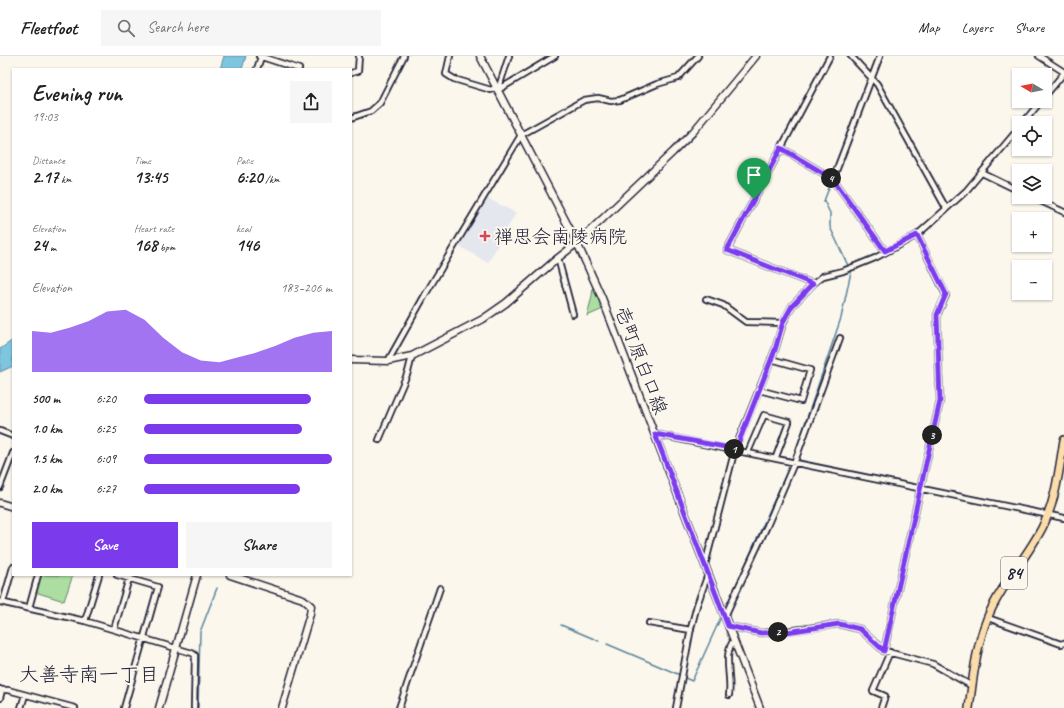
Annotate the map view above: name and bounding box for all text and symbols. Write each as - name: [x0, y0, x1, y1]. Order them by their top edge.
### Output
- search box: [101, 10, 381, 46]
- text: Fleetfoot: [20, 16, 77, 40]
- icon: search: [115, 17, 137, 39]
- text: Search here: [147, 18, 208, 37]
- text: Map: [918, 19, 940, 36]
- text: Layers: [962, 19, 993, 36]
- text: Share: [1015, 19, 1044, 36]
- north arrow: [1012, 68, 1052, 108]
- map controls: [1012, 68, 1052, 300]
- text: Evening run: [32, 80, 122, 108]
- button: share: [290, 81, 332, 123]
- text: 19:03: [32, 109, 58, 125]
- button: locate: [1012, 116, 1052, 156]
- text: Distance: [32, 153, 65, 167]
- text: Time: [134, 153, 151, 167]
- text: Pace: [236, 153, 253, 167]
- pin: [737, 158, 771, 199]
- icon: arrive: [743, 164, 765, 186]
- button: layers: [1012, 164, 1052, 204]
- text: 2.17: [32, 167, 58, 188]
- text: 13:45: [134, 167, 168, 188]
- text: 6:20: [236, 167, 263, 188]
- pin: 4: [821, 168, 841, 188]
- text: 4: [829, 171, 833, 185]
- text: km: [58, 172, 72, 186]
- text: /km: [263, 172, 280, 186]
- button: +: [1012, 212, 1052, 252]
- text: Elevation: [32, 221, 66, 235]
- text: Heart rate: [134, 221, 174, 235]
- text: kcal: [236, 221, 251, 235]
- place label: 禅思会南陵病院: [494, 225, 627, 249]
- marker: 禅思会南陵病院: [479, 230, 491, 242]
- text: 24: [32, 235, 47, 256]
- text: 168: [134, 235, 157, 256]
- text: 146: [236, 235, 259, 256]
- text: m: [47, 240, 56, 254]
- text: bpm: [157, 240, 175, 254]
- button: −: [1012, 260, 1052, 300]
- text: Elevation: [32, 280, 72, 296]
- text: 183–206 m: [281, 280, 332, 296]
- street label: 壱町原白口線: [609, 303, 673, 418]
- text: 500 m: [32, 391, 60, 407]
- text: 6:20: [96, 391, 116, 407]
- text: 1.0 km: [32, 421, 62, 437]
- text: 6:25: [96, 421, 116, 437]
- pin: 3: [922, 425, 942, 445]
- text: 3: [930, 428, 934, 442]
- pin: 1: [724, 439, 744, 459]
- text: 1: [732, 442, 736, 456]
- text: 1.5 km: [32, 451, 62, 467]
- text: 6:09: [96, 451, 116, 467]
- text: 2.0 km: [32, 481, 62, 497]
- text: 6:27: [96, 481, 116, 497]
- button: Save: [32, 522, 178, 568]
- button: Share: [186, 522, 332, 568]
- road number: 84: [1001, 557, 1027, 589]
- pin: 2: [768, 622, 788, 642]
- text: 2: [776, 625, 780, 639]
- district label: 大善寺南一丁目: [19, 662, 159, 687]

